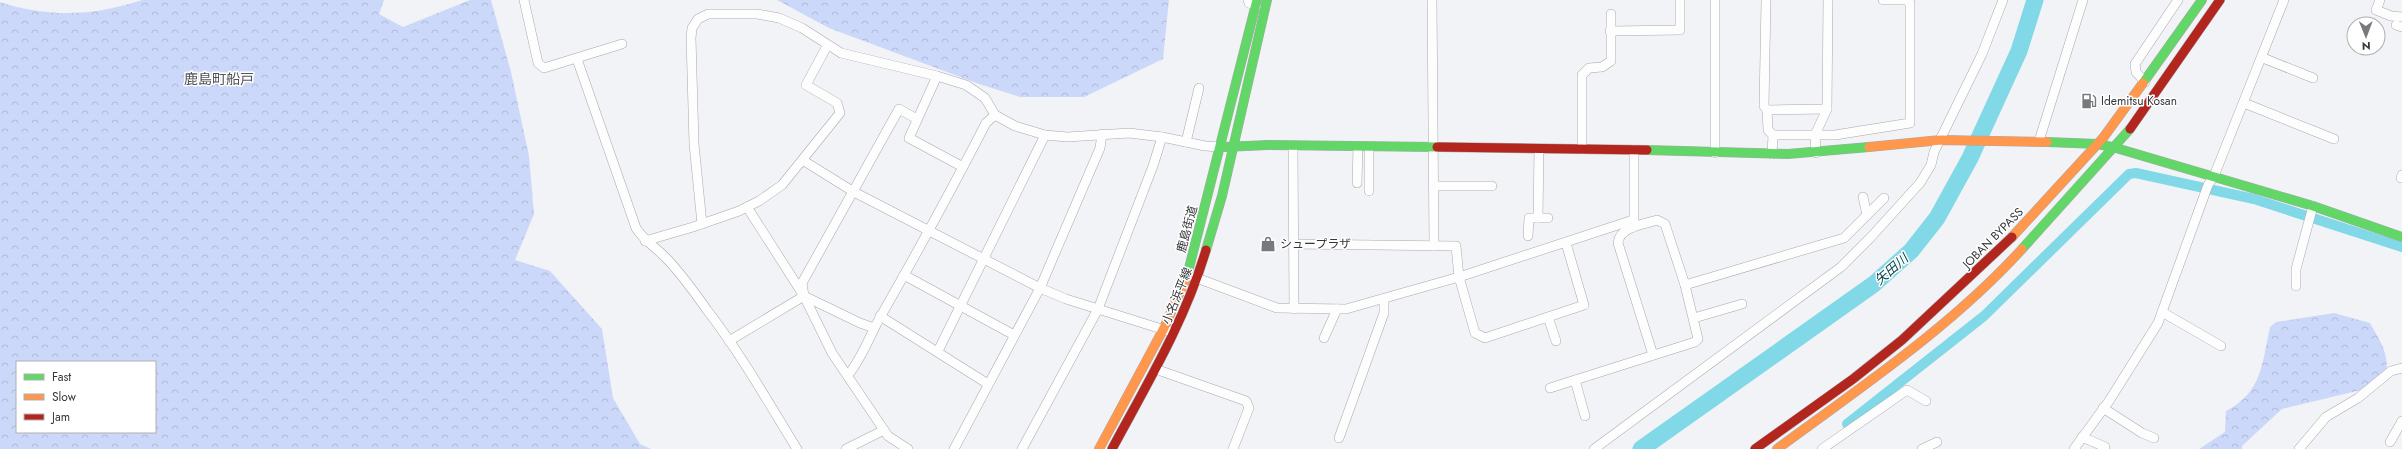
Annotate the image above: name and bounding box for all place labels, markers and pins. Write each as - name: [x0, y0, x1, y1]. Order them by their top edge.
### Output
- fuel station icon: Idemitsu Kosan: [2080, 92, 2098, 110]
- place label: Idemitsu Kosan: [2101, 92, 2177, 110]
- shop icon: シュープラザ: [1259, 235, 1277, 253]
- place label: シュープラザ: [1280, 235, 1351, 253]

